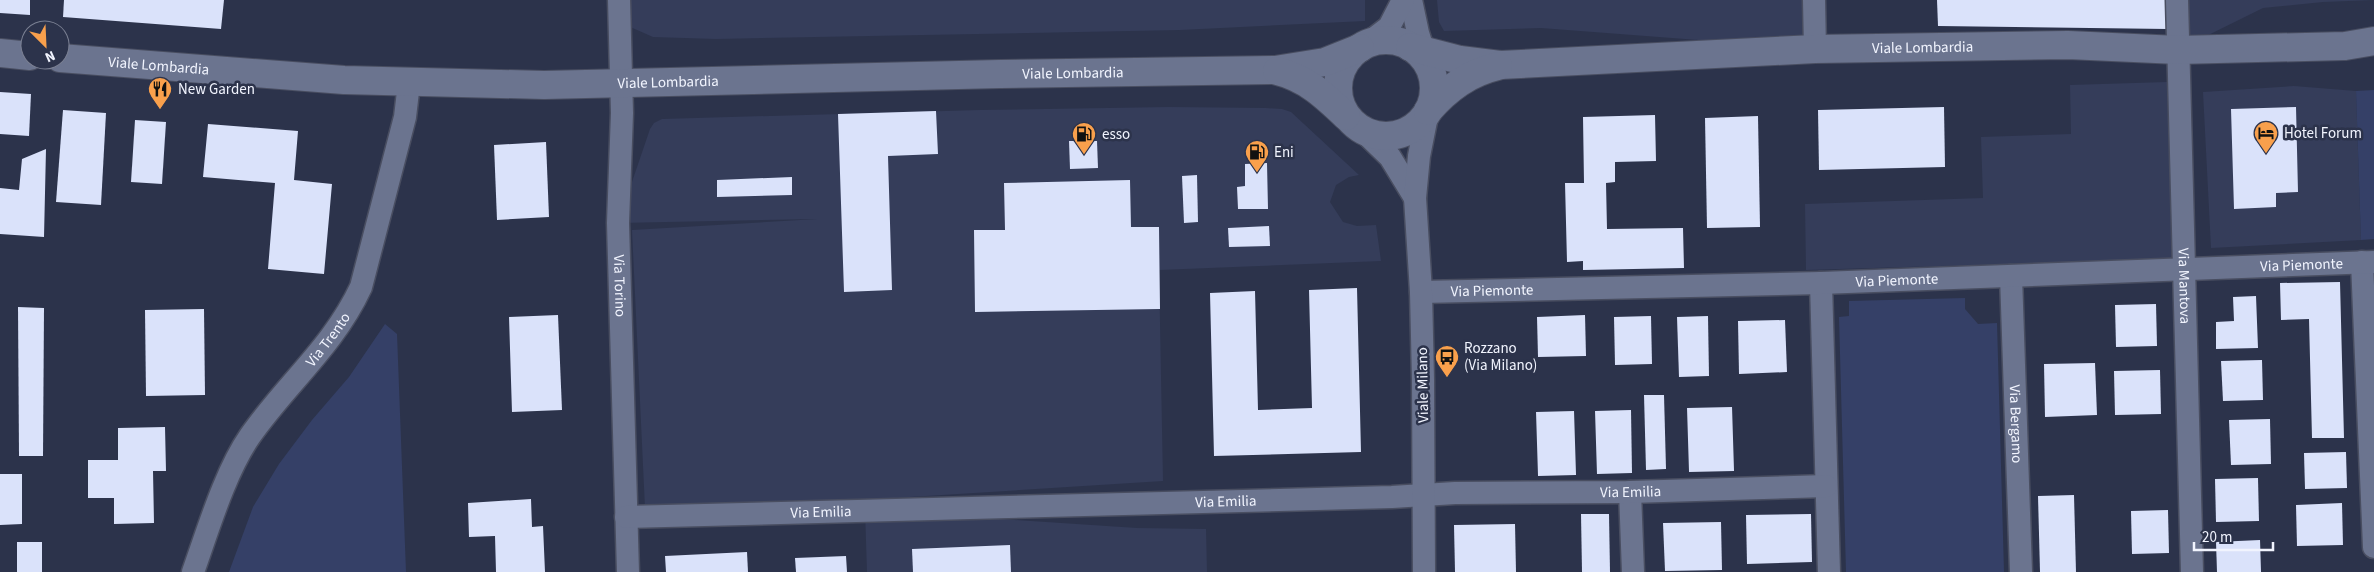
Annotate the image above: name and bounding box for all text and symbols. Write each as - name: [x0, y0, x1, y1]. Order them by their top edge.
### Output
- north arrow: [20, 20, 70, 70]
- street label: Viale Lombardia: [1872, 36, 1973, 59]
- text: N: [42, 45, 58, 67]
- street label: Viale Lombardia: [107, 51, 210, 80]
- street label: Viale Lombardia: [1022, 62, 1124, 84]
- street label: Viale Lombardia: [617, 70, 719, 94]
- restaurant icon: New Garden: [147, 76, 173, 110]
- place label: New Garden: [178, 79, 255, 100]
- hotel icon: Hotel Forum: [2253, 120, 2279, 154]
- fuel station icon: esso: [1071, 121, 1097, 155]
- place label: Hotel Forum: [2284, 123, 2362, 144]
- place label: esso: [1102, 124, 1130, 145]
- fuel station icon: Eni: [1244, 139, 1270, 173]
- place label: Eni: [1274, 142, 1294, 163]
- street label: Via Mantova: [2173, 248, 2196, 324]
- street label: Via Piemonte: [2260, 253, 2343, 277]
- street label: Via Torino: [608, 254, 631, 317]
- street label: Via Piemonte: [1855, 268, 1939, 292]
- street label: Via Piemonte: [1450, 279, 1534, 302]
- street label: Via Trento: [301, 308, 355, 371]
- place label: Rozzano (Via Milano): [1464, 338, 1537, 376]
- bus stop icon: Rozzano (Via Milano): [1434, 344, 1460, 378]
- street label: Viale Milano: [1412, 347, 1434, 423]
- street label: Via Bergamo: [2004, 384, 2028, 464]
- street label: Via Emilia: [1600, 481, 1661, 503]
- street label: Via Emilia: [1195, 490, 1257, 513]
- street label: Via Emilia: [790, 501, 852, 523]
- scale bar: [2194, 520, 2273, 552]
- text: 20 m: [2202, 527, 2232, 548]

